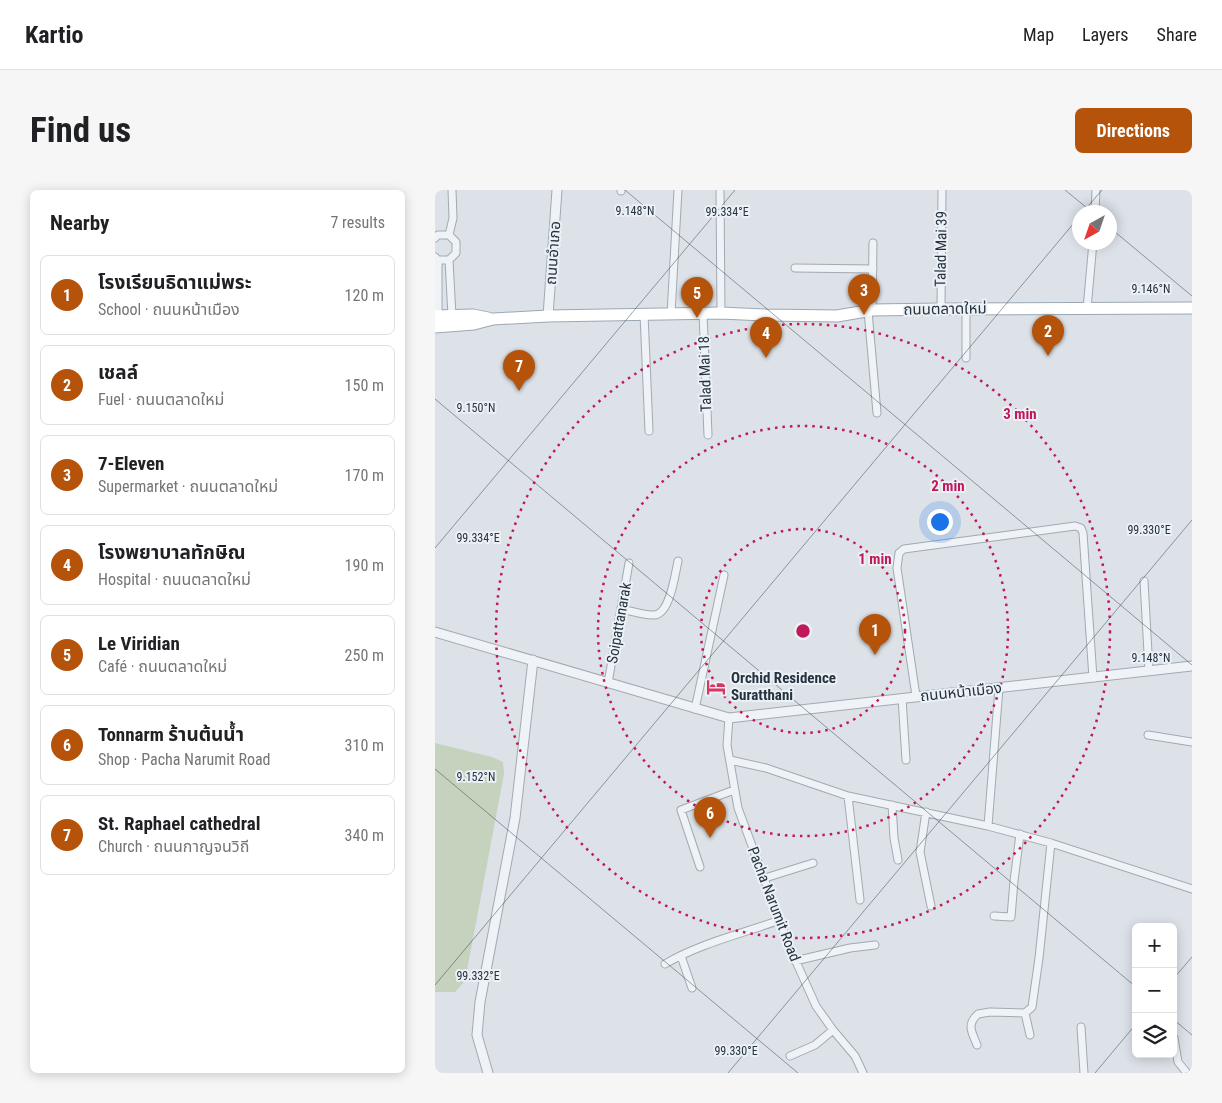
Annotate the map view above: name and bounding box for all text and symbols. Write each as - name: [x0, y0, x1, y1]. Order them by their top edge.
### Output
- text: Kartio: [25, 21, 83, 49]
- text: Map: [1023, 24, 1054, 45]
- text: Layers: [1082, 24, 1129, 45]
- text: Share: [1157, 24, 1197, 45]
- button: Directions: [1075, 108, 1192, 153]
- text: Find us: [30, 110, 131, 151]
- text: 9.148°N: [616, 204, 654, 218]
- text: 99.334°E: [705, 205, 749, 219]
- north arrow: [1072, 205, 1117, 250]
- text: Nearby: [50, 211, 109, 235]
- street label: Talad Mai 39: [931, 211, 951, 287]
- text: 7 results: [330, 213, 385, 232]
- street label: ถนนอำเภอ: [542, 220, 564, 286]
- text: โรงเรียนธิดาแม่พระ: [98, 271, 251, 294]
- pin: 3: [848, 274, 880, 315]
- pin: 5: [681, 277, 713, 318]
- text: 9.146°N: [1132, 282, 1170, 296]
- text: 1: [63, 286, 71, 305]
- text: 120 m: [345, 286, 384, 305]
- street label: ถนนตลาดใหม่: [903, 299, 987, 319]
- text: School · ถนนหน้าเมือง: [98, 300, 240, 319]
- pin: 2: [1032, 315, 1064, 356]
- pin: 4: [750, 317, 782, 358]
- street label: Talad Mai 18: [695, 336, 715, 412]
- pin: 7: [503, 350, 535, 391]
- text: เชลล์: [98, 361, 138, 384]
- text: 2: [63, 376, 71, 395]
- text: 150 m: [345, 376, 384, 395]
- text: Fuel · ถนนตลาดใหม่: [98, 390, 224, 409]
- text: 9.150°N: [457, 401, 495, 415]
- text: 3 min: [1003, 405, 1037, 423]
- text: 7-Eleven: [98, 452, 164, 475]
- text: 3: [63, 466, 71, 485]
- text: 170 m: [345, 466, 384, 485]
- text: Supermarket · ถนนตลาดใหม่: [98, 477, 278, 496]
- text: 2 min: [931, 477, 965, 495]
- your location: [927, 509, 953, 535]
- text: 99.330°E: [1127, 523, 1171, 537]
- text: 99.334°E: [456, 531, 500, 545]
- text: โรงพยาบาลทักษิณ: [98, 541, 246, 564]
- text: 1 min: [858, 550, 892, 568]
- text: 4: [63, 556, 71, 575]
- text: 190 m: [345, 556, 384, 575]
- text: Hospital · ถนนตลาดใหม่: [98, 570, 251, 589]
- street label: Soipattanarak: [603, 581, 635, 665]
- pin: 1: [859, 614, 891, 655]
- centre of rings: [794, 622, 812, 640]
- text: Le Viridian: [98, 632, 180, 655]
- text: 5: [63, 646, 71, 665]
- text: 250 m: [345, 646, 384, 665]
- text: 9.148°N: [1132, 651, 1170, 665]
- text: Café · ถนนตลาดใหม่: [98, 657, 227, 676]
- place label: Orchid Residence Suratthani: [731, 669, 836, 704]
- hotel icon: Orchid Residence Suratthani: [705, 676, 727, 698]
- street label: ถนนหน้าเมือง: [919, 679, 1003, 705]
- text: Tonnarm ร้านต้นน้ำ: [98, 723, 244, 746]
- text: 6: [63, 736, 71, 755]
- text: 310 m: [345, 736, 384, 755]
- text: Shop · Pacha Narumit Road: [98, 750, 271, 769]
- text: 9.152°N: [457, 770, 495, 784]
- pin: 6: [694, 797, 726, 838]
- text: St. Raphael cathedral: [98, 812, 261, 835]
- text: 7: [63, 826, 71, 845]
- text: 340 m: [345, 826, 384, 845]
- text: Church · ถนนกาญจนวิถี: [98, 837, 249, 856]
- street label: Pacha Narumit Road: [744, 844, 804, 964]
- map controls: [1132, 923, 1177, 1058]
- button: +: [1132, 923, 1177, 968]
- button: −: [1132, 968, 1177, 1013]
- text: 99.332°E: [456, 969, 500, 983]
- button: layers: [1132, 1013, 1177, 1058]
- text: 99.330°E: [714, 1044, 758, 1058]

